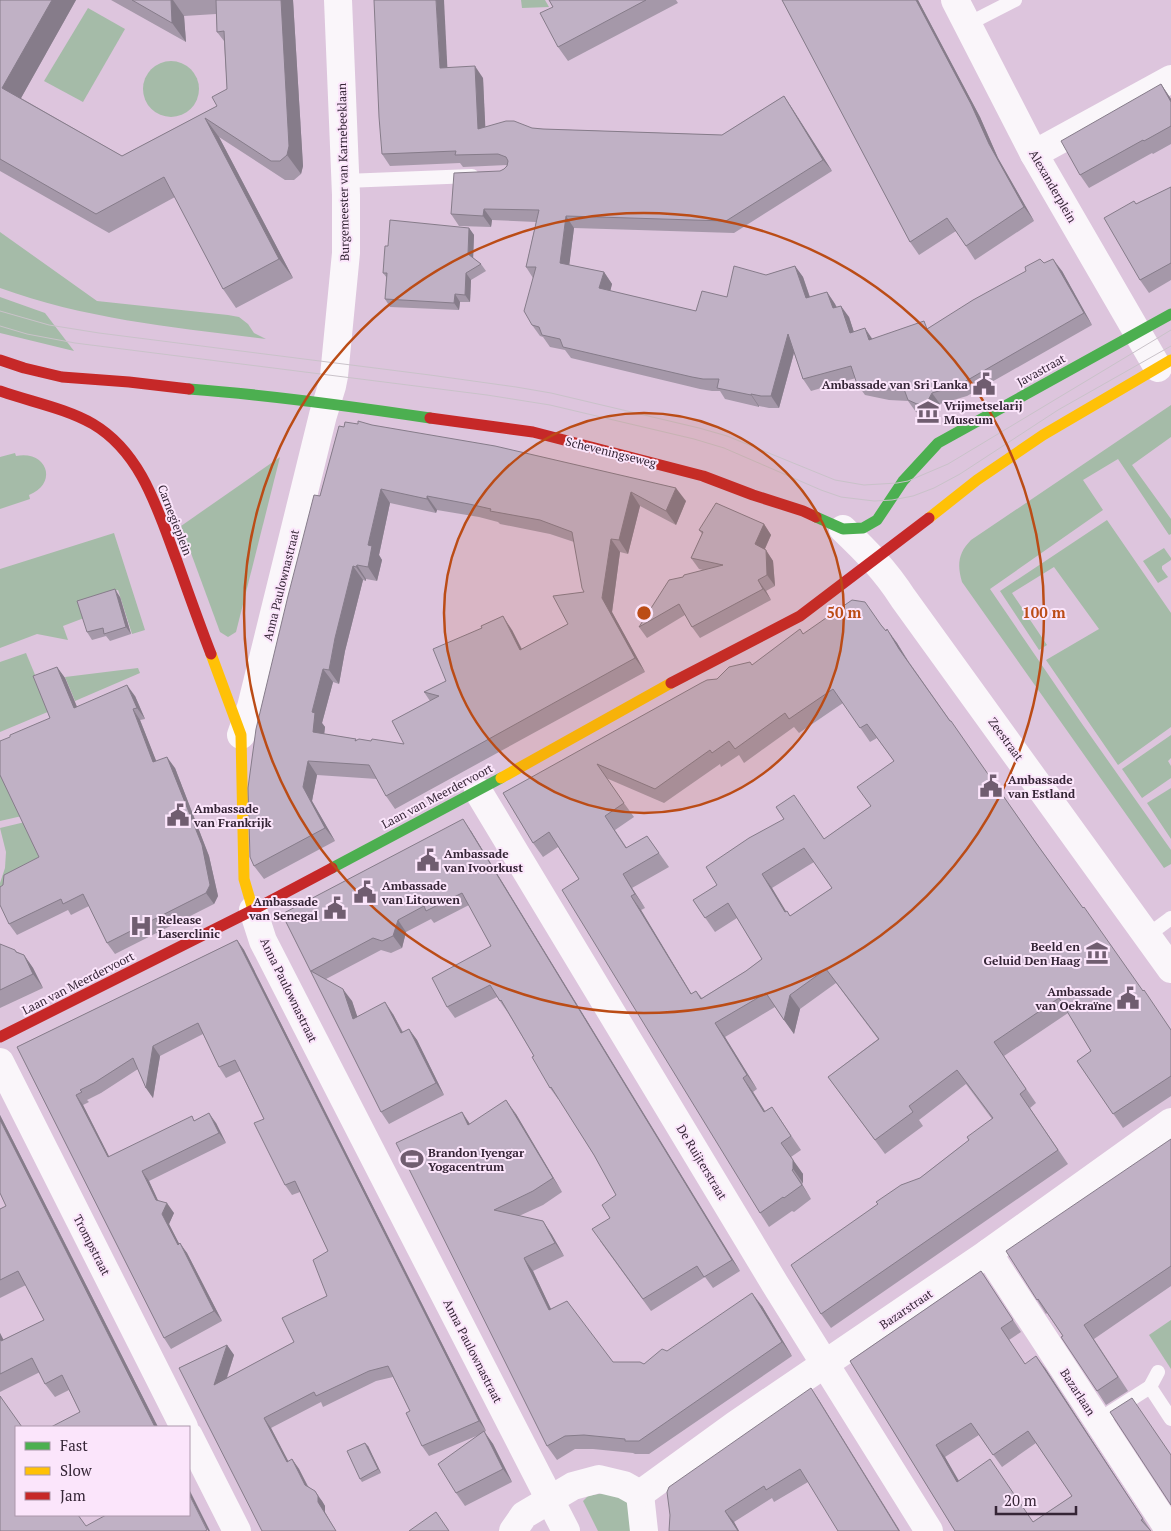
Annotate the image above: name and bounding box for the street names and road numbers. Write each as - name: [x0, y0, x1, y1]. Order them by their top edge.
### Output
- street label: Burgemeester van Karnebeeklaan: [334, 83, 352, 261]
- street label: Alexanderplein: [1026, 147, 1080, 225]
- street label: Javastraat: [1014, 350, 1068, 389]
- street label: Scheveningseweg: [564, 433, 659, 471]
- street label: Carnegieplein: [155, 482, 195, 558]
- street label: Anna Paulownastraat: [260, 527, 302, 642]
- street label: Zeestraat: [985, 714, 1027, 764]
- street label: Laan van Meerdervoort: [379, 760, 496, 832]
- street label: Anna Paulownastraat: [257, 935, 321, 1045]
- street label: Laan van Meerdervoort: [19, 948, 137, 1018]
- street label: De Ruijterstraat: [674, 1122, 731, 1203]
- street label: Trompstraat: [70, 1212, 114, 1278]
- street label: Bazarstraat: [877, 1285, 936, 1332]
- street label: Anna Paulownastraat: [440, 1297, 506, 1406]
- street label: Bazarlaan: [1057, 1366, 1099, 1418]

